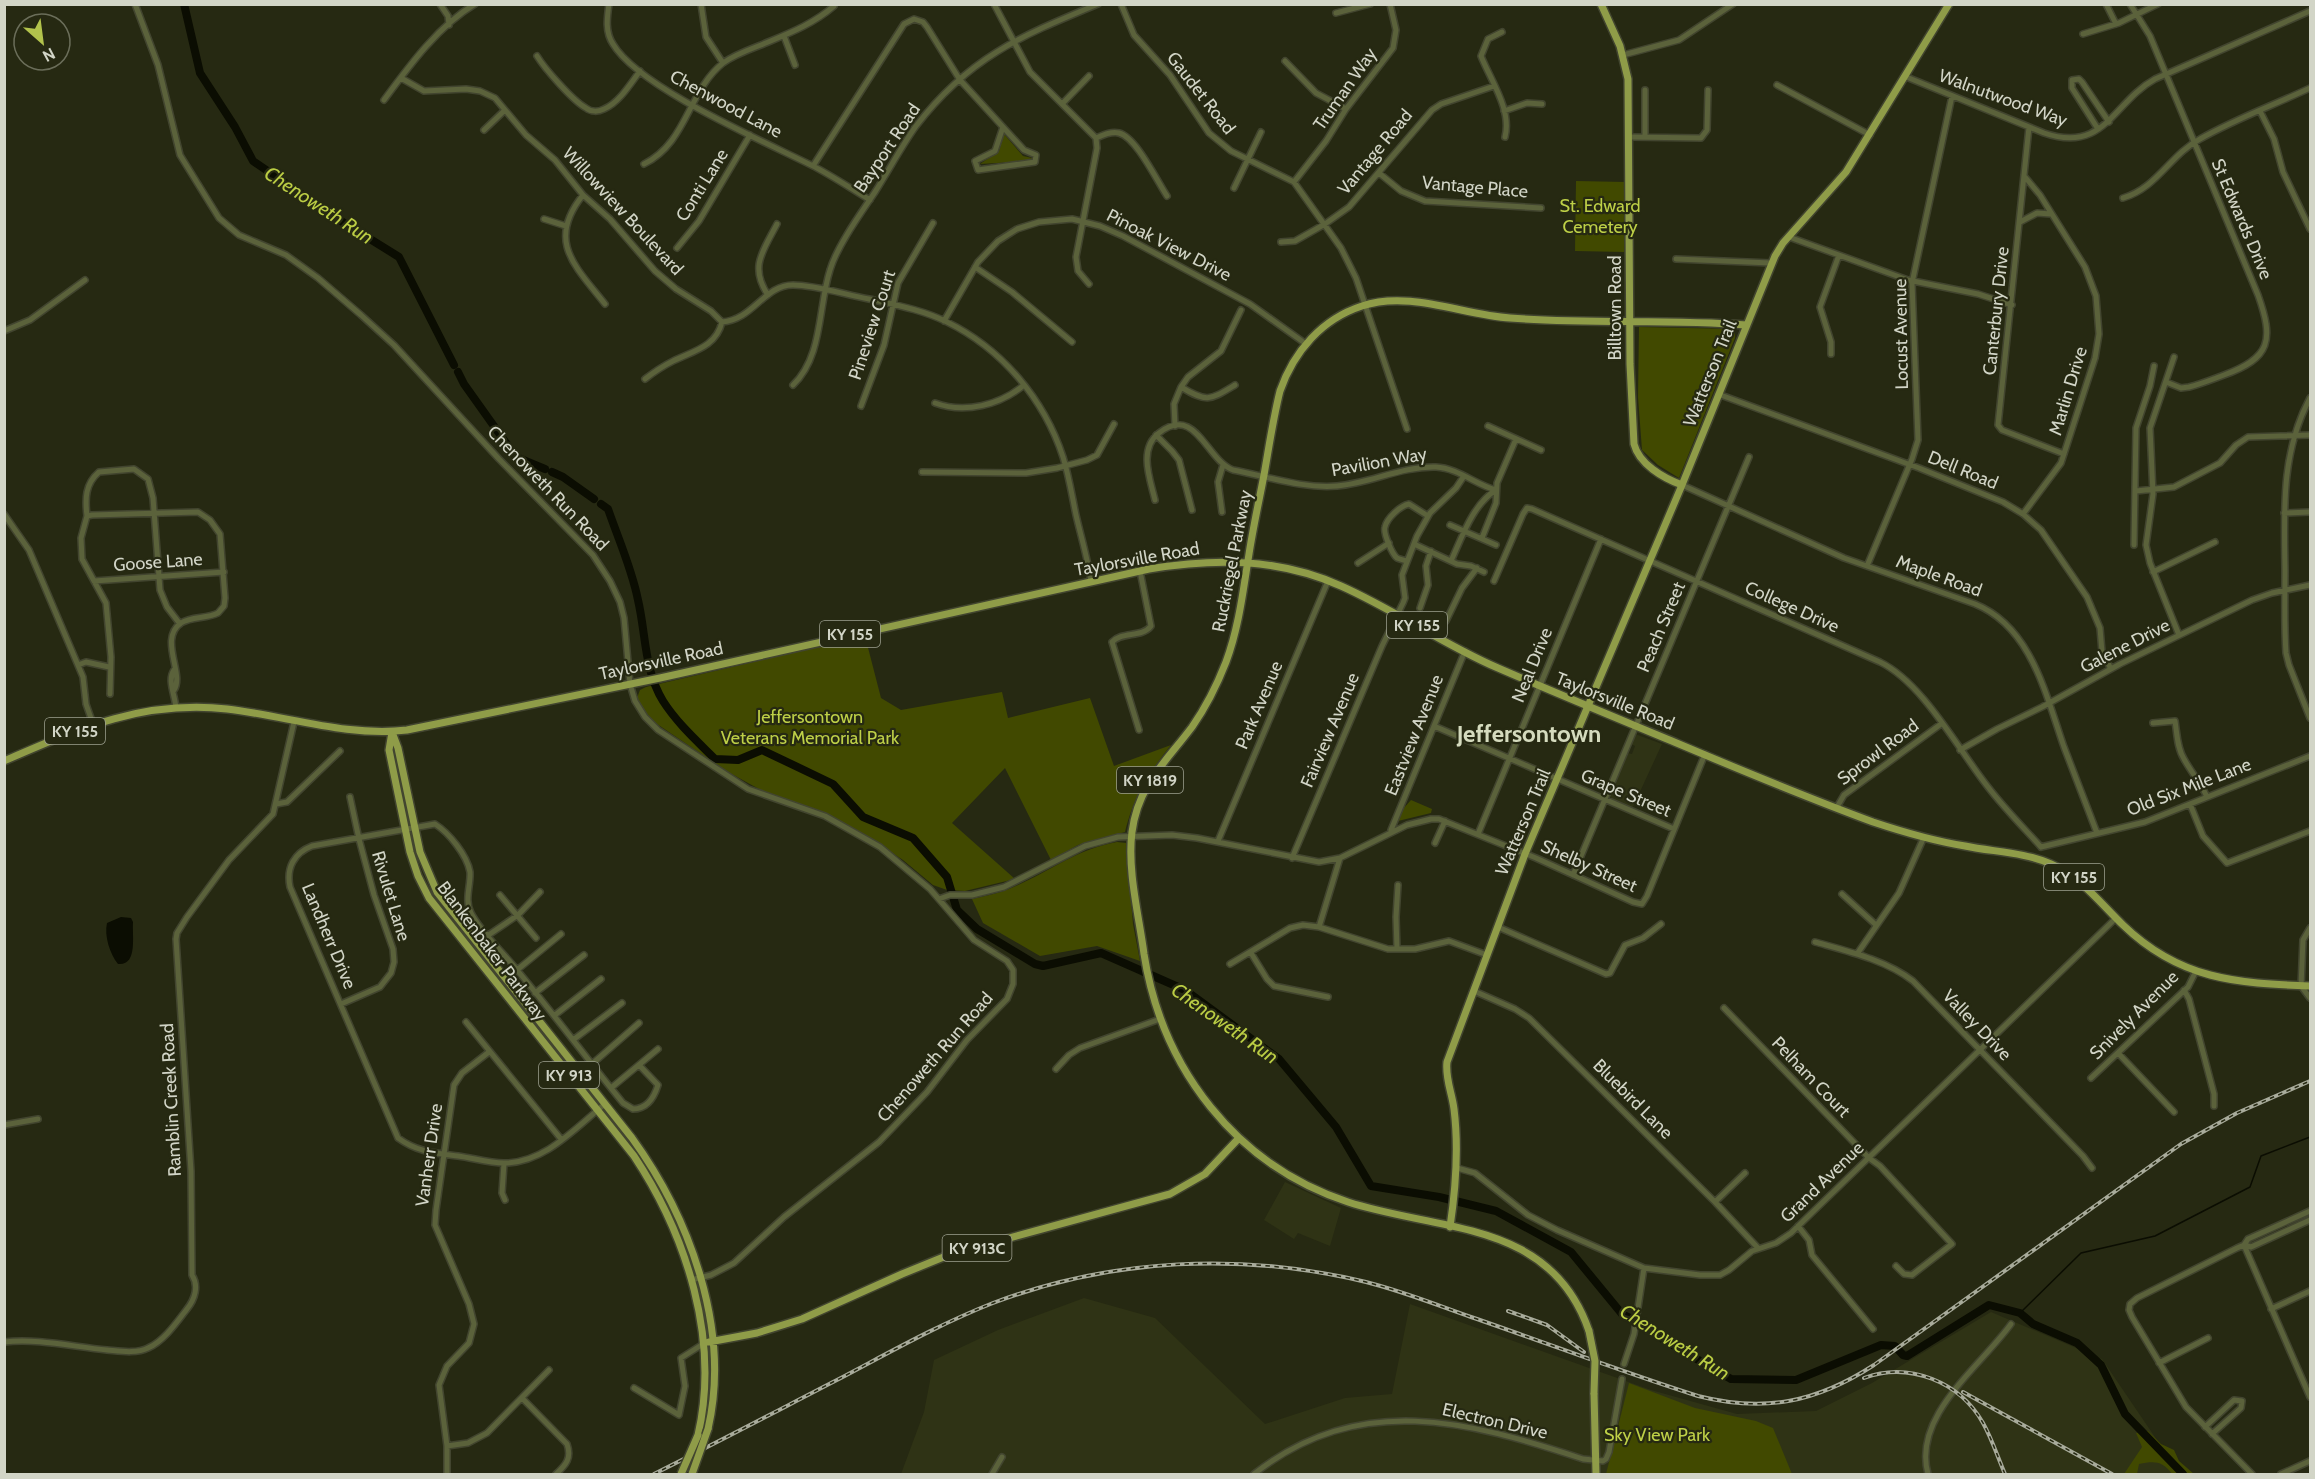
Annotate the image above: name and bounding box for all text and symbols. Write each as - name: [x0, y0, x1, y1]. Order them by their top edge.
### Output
- north arrow: [12, 12, 72, 72]
- text: N: [39, 44, 58, 66]
- street label: Truman Way: [1309, 44, 1381, 134]
- street label: Gaudet Road: [1162, 47, 1240, 139]
- street label: Chenwood Lane: [666, 65, 786, 143]
- street label: Walnutwood Way: [1936, 65, 2070, 131]
- street label: Bayport Road: [849, 99, 925, 197]
- street label: Vantage Road: [1333, 105, 1417, 199]
- street label: Willowview Boulevard: [558, 142, 688, 280]
- street label: Conti Lane: [671, 145, 733, 225]
- street label: St Edwards Drive: [2207, 155, 2277, 283]
- water label: Chenoweth Run: [260, 161, 378, 249]
- street label: Vantage Place: [1421, 171, 1529, 203]
- park label: St. Edward Cemetery: [1560, 195, 1640, 238]
- street label: Pinoak View Drive: [1103, 204, 1235, 286]
- street label: Canterbury Drive: [1978, 246, 2014, 376]
- street label: Billtown Road: [1604, 256, 1626, 360]
- street label: Pineview Court: [844, 267, 900, 383]
- street label: Locust Avenue: [1889, 278, 1913, 390]
- street label: Watterson Trail: [1679, 316, 1742, 430]
- street label: Marlin Drive: [2044, 344, 2092, 438]
- street label: Chenoweth Run Road: [483, 421, 613, 555]
- street label: Pavilion Way: [1329, 443, 1429, 481]
- street label: Dell Road: [1925, 446, 2001, 494]
- street label: Ruckriegel Parkway: [1207, 488, 1257, 634]
- street label: Taylorsville Road: [1073, 537, 1201, 581]
- street label: Goose Lane: [113, 548, 203, 576]
- street label: Maple Road: [1893, 550, 1985, 602]
- street label: College Drive: [1741, 576, 1843, 638]
- street label: Peach Street: [1632, 578, 1690, 676]
- road number: KY 155: [1387, 612, 1447, 638]
- street label: Galene Drive: [2076, 614, 2174, 678]
- road number: KY 155: [820, 621, 880, 647]
- street label: Neal Drive: [1507, 624, 1557, 706]
- street label: Taylorsville Road: [597, 637, 725, 685]
- street label: Park Avenue: [1231, 658, 1287, 752]
- street label: Taylorsville Road: [1552, 667, 1678, 735]
- street label: Fairview Avenue: [1296, 669, 1364, 791]
- street label: Eastview Avenue: [1380, 671, 1448, 799]
- park label: Jeffersontown Veterans Memorial Park: [721, 706, 900, 749]
- street label: Sprowl Road: [1833, 714, 1923, 790]
- road number: KY 155: [45, 718, 105, 744]
- district label: Jeffersontown: [1456, 719, 1601, 748]
- street label: Old Six Mile Lane: [2124, 753, 2254, 821]
- street label: Grape Street: [1578, 764, 1674, 822]
- street label: Watterson Trail: [1491, 765, 1556, 879]
- road number: KY 1819: [1117, 767, 1183, 793]
- street label: Shelby Street: [1538, 835, 1640, 897]
- street label: Rivulet Lane: [367, 848, 415, 944]
- road number: KY 155: [2044, 864, 2104, 890]
- street label: Blankenbaker Parkway: [432, 877, 552, 1025]
- street label: Landherr Drive: [297, 880, 361, 992]
- street label: Snively Avenue: [2085, 966, 2183, 1064]
- water label: Chenoweth Run: [1167, 977, 1283, 1069]
- street label: Valley Drive: [1938, 985, 2016, 1065]
- street label: Chenoweth Run Road: [873, 987, 997, 1127]
- street label: Ramblin Creek Road: [156, 1023, 186, 1177]
- street label: Pelham Court: [1767, 1032, 1855, 1122]
- street label: Bluebird Lane: [1589, 1055, 1677, 1143]
- road number: KY 913: [539, 1062, 599, 1088]
- street label: Vanherr Drive: [411, 1102, 447, 1208]
- street label: Grand Avenue: [1776, 1137, 1868, 1227]
- road number: KY 913C: [942, 1235, 1012, 1261]
- water label: Chenoweth Run: [1616, 1299, 1734, 1385]
- street label: Electron Drive: [1440, 1398, 1550, 1444]
- park label: Sky View Park: [1604, 1424, 1711, 1446]

